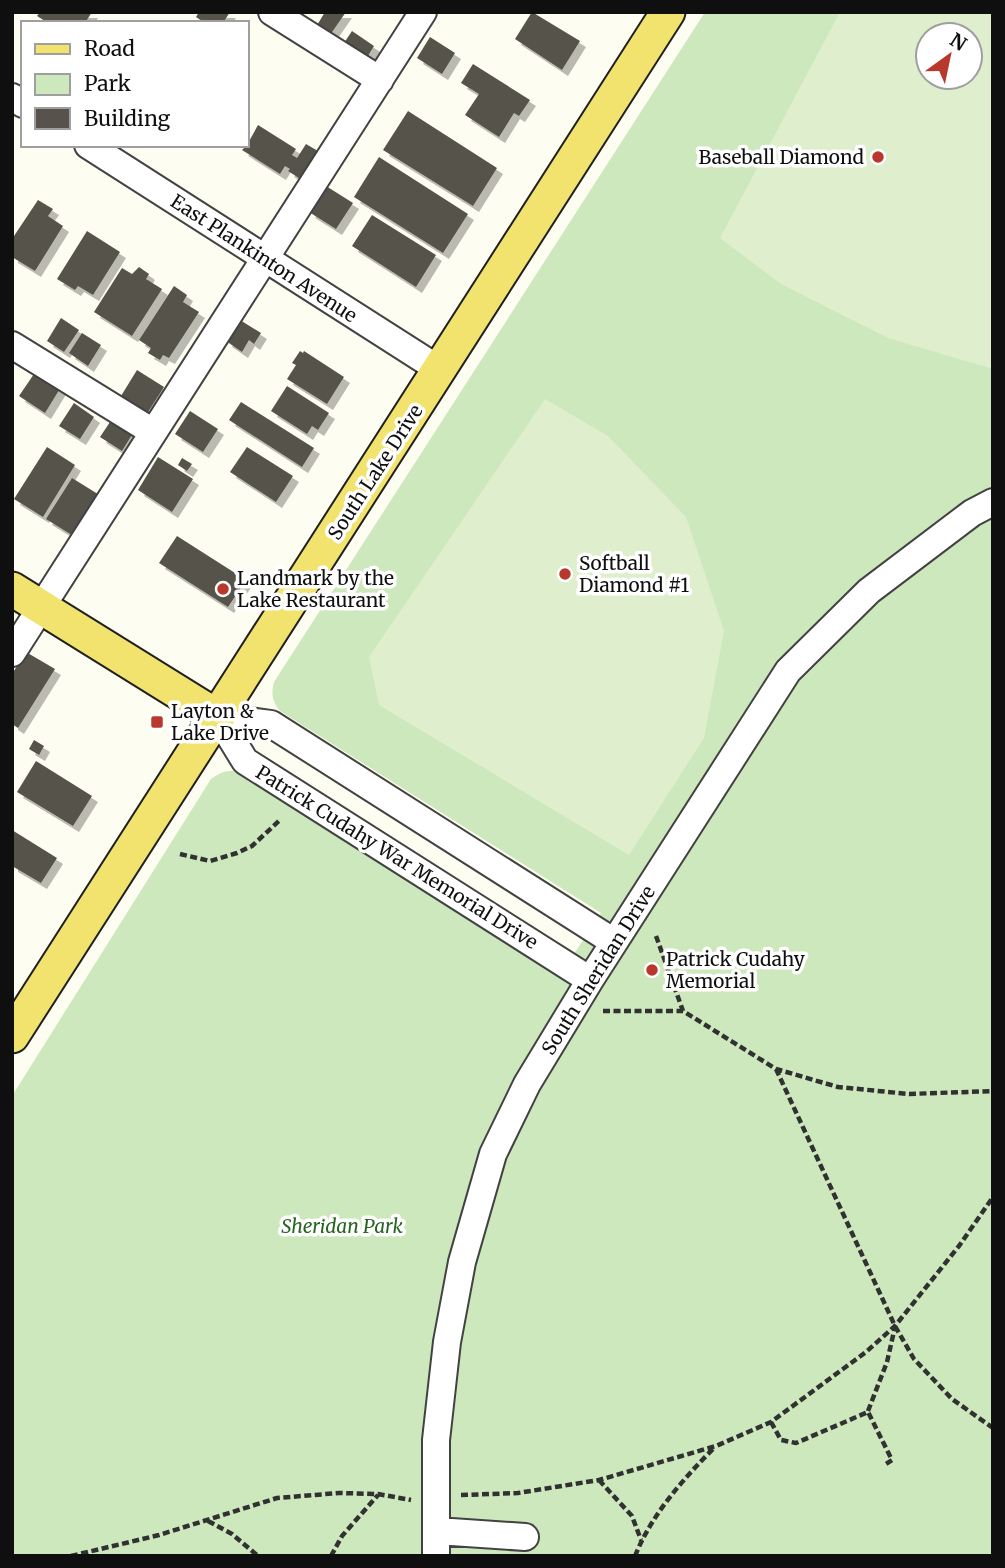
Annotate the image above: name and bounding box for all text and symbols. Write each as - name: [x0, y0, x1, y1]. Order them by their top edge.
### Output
- legend: [21, 21, 248, 147]
- north arrow: [914, 21, 984, 91]
- text: N: [945, 28, 971, 56]
- text: Road: [84, 35, 135, 62]
- text: Park: [84, 70, 131, 97]
- text: Building: [84, 105, 171, 132]
- place label: Baseball Diamond: [699, 145, 864, 169]
- marker: Baseball Diamond: [870, 149, 886, 165]
- street label: East Plankinton Avenue: [166, 189, 362, 327]
- street label: South Lake Drive: [322, 400, 428, 544]
- place label: Softball Diamond #1: [579, 551, 690, 597]
- place label: Landmark by the Lake Restaurant: [237, 566, 394, 612]
- marker: Softball Diamond #1: [557, 566, 573, 582]
- marker: Landmark by the Lake Restaurant: [215, 581, 231, 597]
- place label: Layton & Lake Drive: [171, 699, 269, 745]
- marker: Layton & Lake Drive: [149, 714, 165, 730]
- street label: Patrick Cudahy War Memorial Drive: [252, 760, 542, 954]
- street label: South Sheridan Drive: [536, 881, 660, 1059]
- place label: Patrick Cudahy Memorial: [666, 947, 805, 993]
- marker: Patrick Cudahy Memorial: [644, 962, 660, 978]
- park label: Sheridan Park: [281, 1214, 403, 1238]

